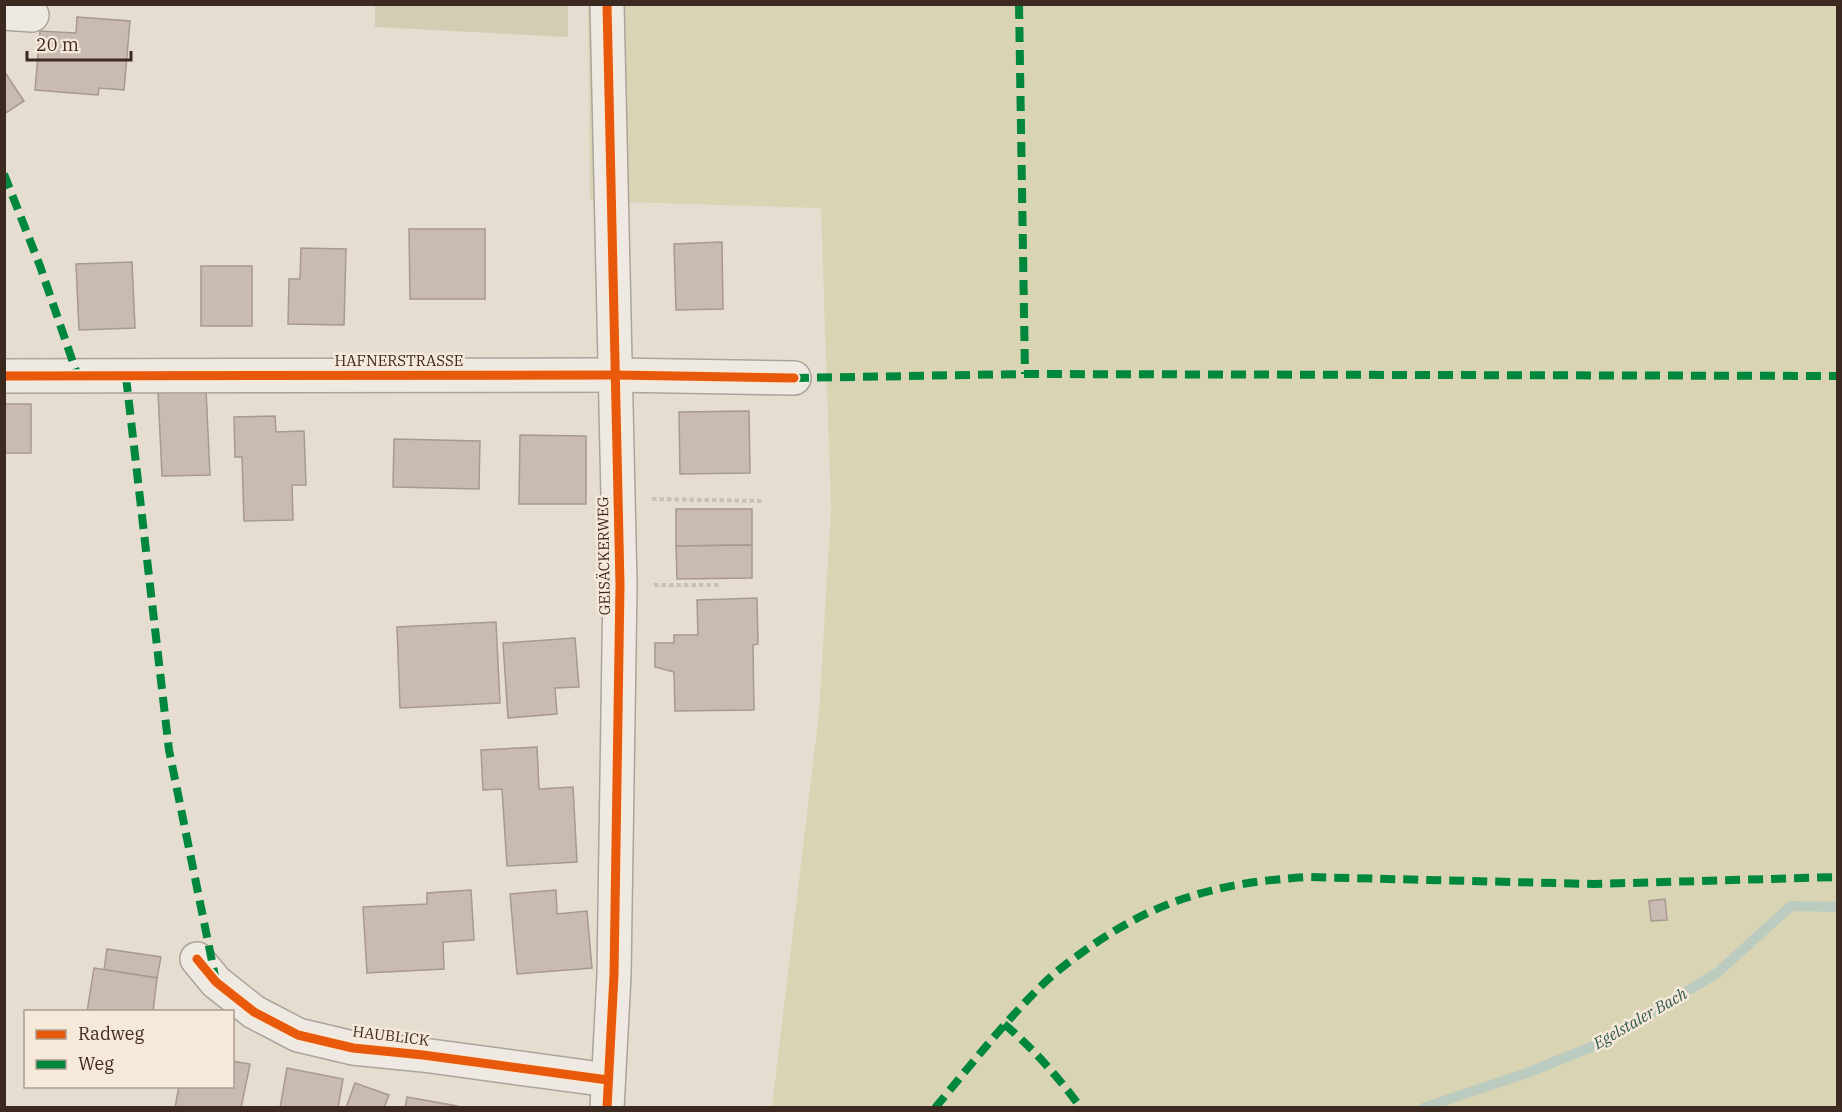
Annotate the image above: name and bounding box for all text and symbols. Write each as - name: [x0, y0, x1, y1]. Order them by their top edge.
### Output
- scale bar: [27, 24, 130, 62]
- text: 20 m: [36, 33, 79, 56]
- street label: HAFNERSTRASSE: [335, 351, 463, 370]
- street label: GEISÄCKERWEG: [593, 496, 614, 616]
- water label: Egelstaler Bach: [1589, 983, 1691, 1053]
- legend: [24, 1010, 234, 1088]
- street label: HAUBLICK: [352, 1021, 431, 1050]
- text: Radweg: [78, 1022, 144, 1045]
- text: Weg: [78, 1052, 114, 1075]

